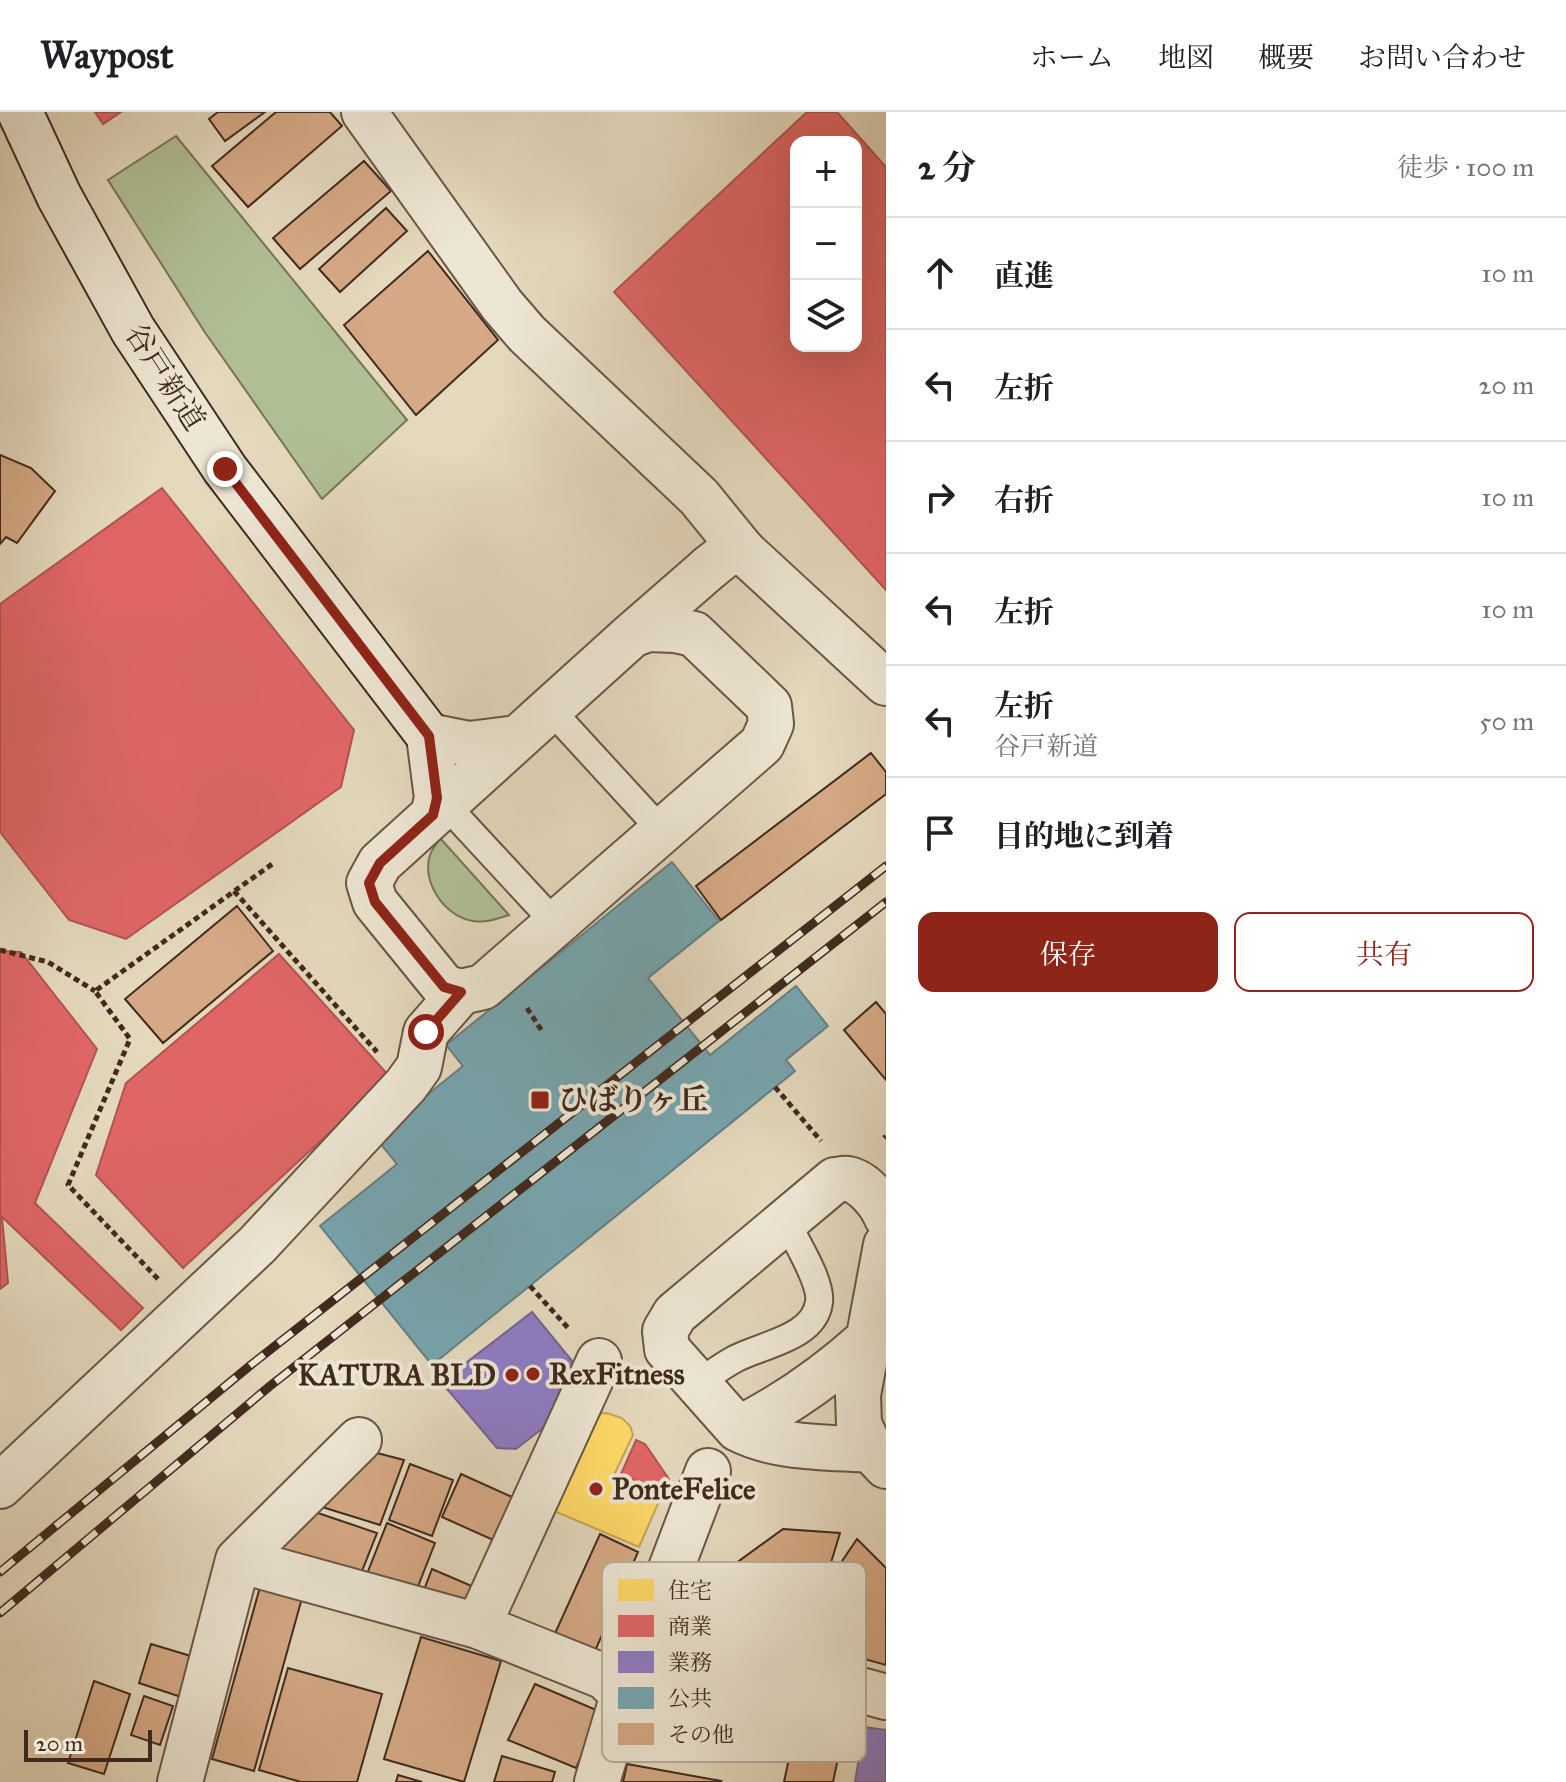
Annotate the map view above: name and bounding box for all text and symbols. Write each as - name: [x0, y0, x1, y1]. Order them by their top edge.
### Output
- text: Waypost: [40, 32, 173, 78]
- text: ホーム: [1030, 40, 1114, 75]
- text: 地図: [1158, 40, 1214, 75]
- text: 概要: [1258, 40, 1314, 75]
- text: お問い合わせ: [1358, 40, 1526, 75]
- map controls: [790, 136, 862, 352]
- button: +: [790, 136, 862, 208]
- text: 2 分: [918, 147, 976, 188]
- text: 徒歩 · 100 m: [1397, 151, 1534, 183]
- button: −: [790, 208, 862, 280]
- icon: ahead: [918, 251, 962, 295]
- text: 10 m: [1481, 257, 1534, 289]
- text: 直進: [994, 258, 1054, 294]
- button: layers: [790, 280, 862, 352]
- street label: 谷戸新道: [117, 317, 213, 437]
- icon: left: [918, 363, 962, 407]
- text: 20 m: [1479, 369, 1534, 401]
- text: 左折: [994, 370, 1054, 406]
- route end: [207, 451, 243, 487]
- icon: right: [918, 475, 962, 519]
- text: 10 m: [1481, 481, 1534, 513]
- text: 右折: [994, 482, 1054, 518]
- icon: left: [918, 587, 962, 631]
- text: 10 m: [1481, 593, 1534, 625]
- text: 左折: [994, 594, 1054, 630]
- text: 左折: [994, 688, 1054, 724]
- icon: left: [918, 699, 962, 743]
- text: 50 m: [1479, 705, 1534, 737]
- text: 谷戸新道: [994, 730, 1098, 762]
- icon: arrive: [918, 811, 962, 855]
- text: 目的地に到着: [994, 818, 1174, 854]
- button: 保存: [918, 912, 1218, 992]
- button: 共有: [1234, 912, 1534, 992]
- route start: [408, 1014, 444, 1050]
- place label: ひばりヶ丘: [558, 1082, 708, 1118]
- marker: ひばりヶ丘: [529, 1089, 551, 1111]
- place label: RexFitness: [549, 1356, 685, 1392]
- place label: KATURA BLD: [298, 1357, 496, 1393]
- marker: RexFitness: [524, 1365, 542, 1383]
- marker: KATURA BLD: [503, 1366, 521, 1384]
- place label: PonteFelice: [612, 1471, 756, 1507]
- marker: PonteFelice: [587, 1480, 605, 1498]
- legend: [602, 1562, 866, 1762]
- text: 住宅: [668, 1577, 712, 1604]
- text: 商業: [668, 1613, 712, 1640]
- text: 業務: [668, 1649, 712, 1676]
- text: 公共: [668, 1685, 712, 1712]
- text: その他: [668, 1721, 734, 1748]
- scale bar: [24, 1726, 152, 1762]
- text: 20 m: [36, 1730, 83, 1757]

